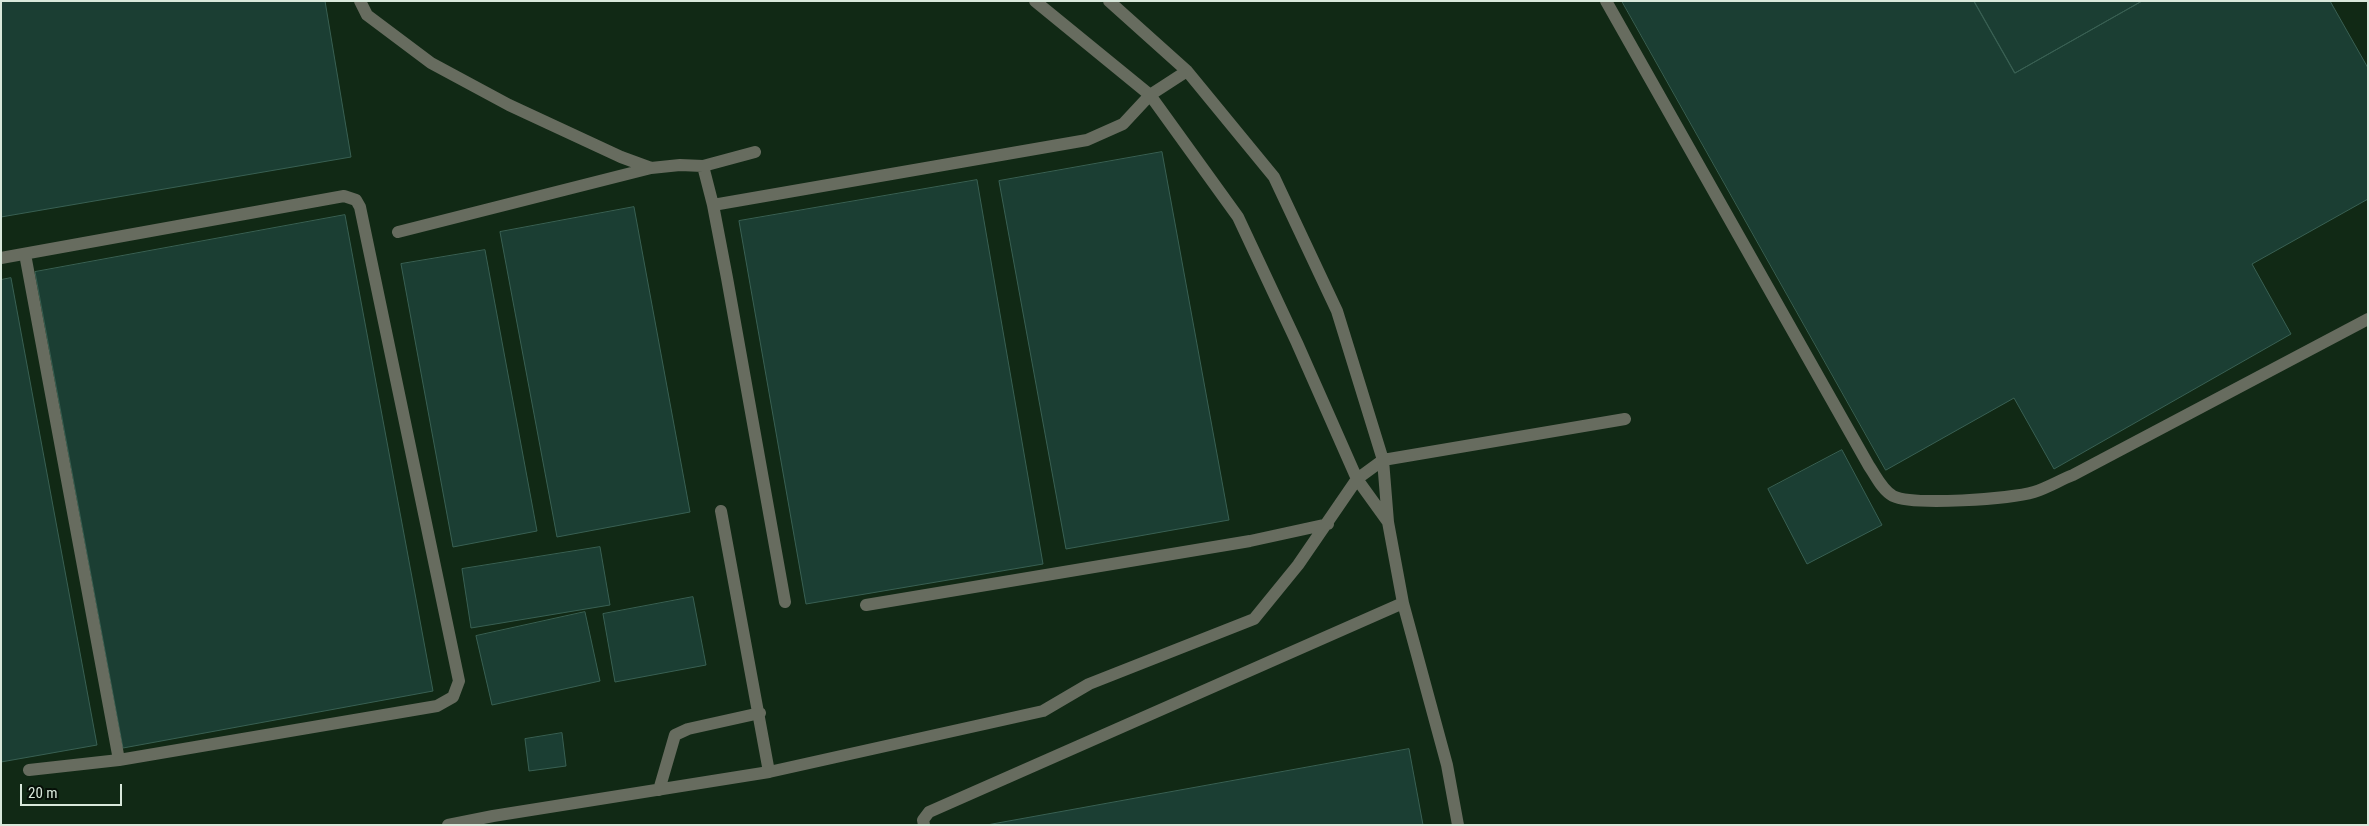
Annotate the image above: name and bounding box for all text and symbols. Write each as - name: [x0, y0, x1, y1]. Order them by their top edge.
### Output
- scale bar: [22, 774, 125, 806]
- text: 20 m: [28, 784, 58, 802]

